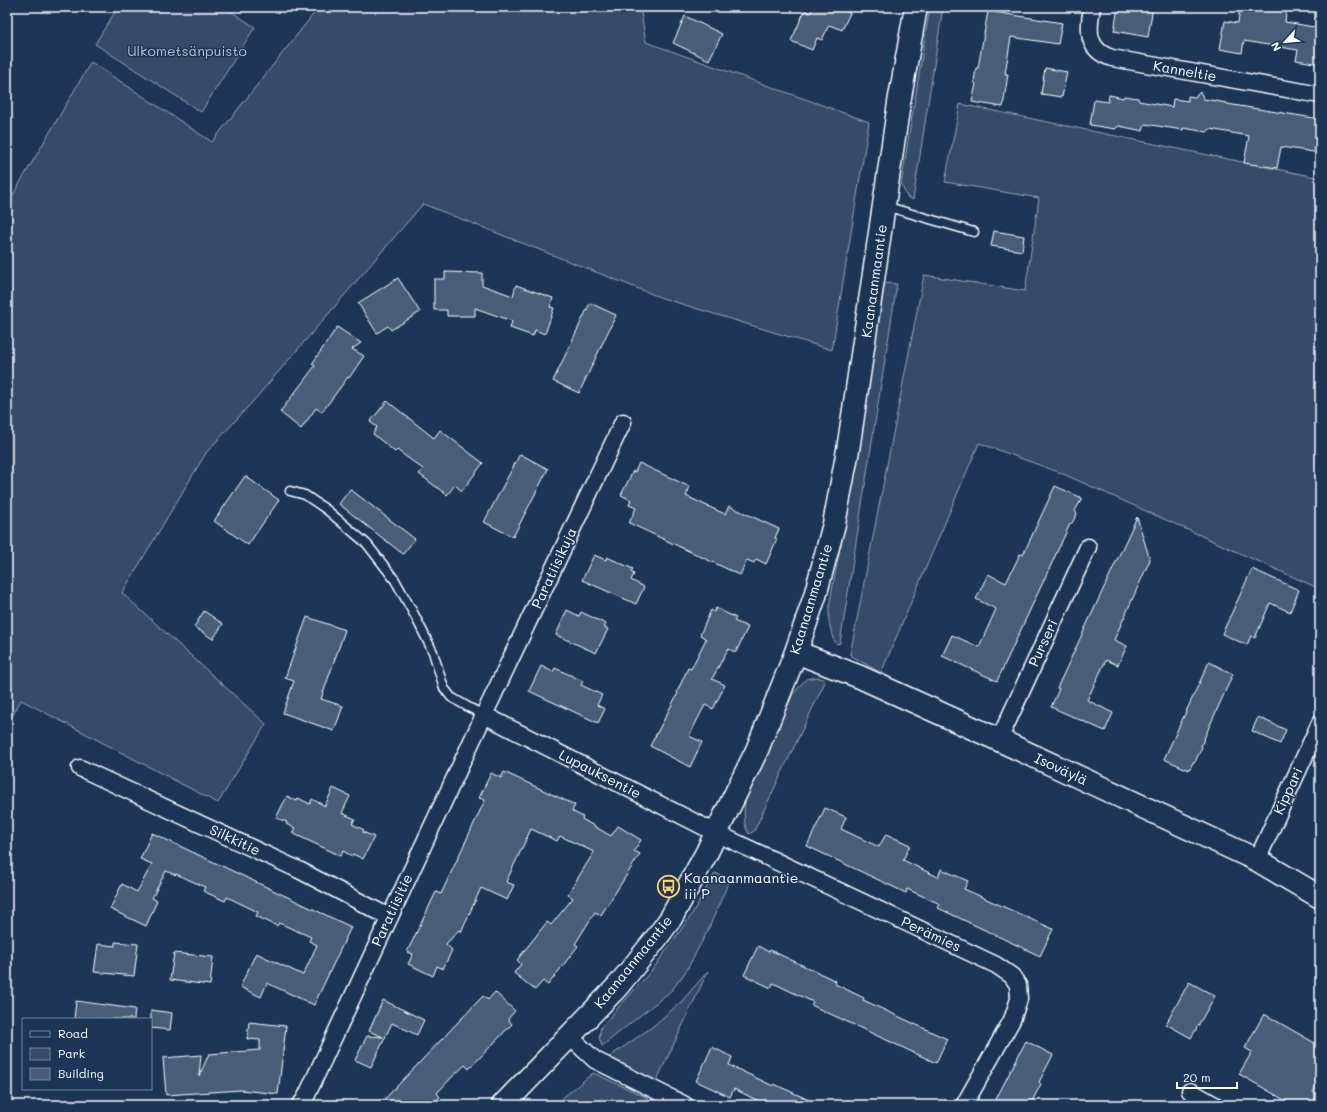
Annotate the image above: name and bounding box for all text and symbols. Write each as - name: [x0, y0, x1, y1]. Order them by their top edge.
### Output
- north arrow: [1265, 22, 1305, 62]
- text: N: [1267, 40, 1284, 54]
- park label: Ulkometsänpuisto: [127, 41, 247, 60]
- street label: Kanneltie: [1152, 56, 1218, 85]
- street label: Kaanaanmaantie: [856, 223, 891, 339]
- street label: Paratiisikuja: [526, 524, 581, 611]
- street label: Kaanaanmaantie: [785, 541, 836, 656]
- street label: Purseri: [1023, 616, 1062, 669]
- street label: Lupauksentie: [556, 745, 645, 802]
- street label: Isoväylä: [1032, 748, 1091, 789]
- street label: Kippari: [1268, 764, 1307, 818]
- street label: Silkkitie: [207, 820, 264, 860]
- place label: Kaanaanmaantie iii P: [684, 868, 798, 903]
- street label: Paratiisitie: [366, 870, 417, 949]
- bus stop icon: Kaanaanmaantie iii P: [656, 873, 682, 899]
- street label: Kaanaanmaantie: [589, 911, 676, 1012]
- street label: Perämies: [898, 911, 964, 956]
- legend: [22, 1018, 152, 1090]
- text: Road: [58, 1025, 88, 1041]
- text: Park: [58, 1045, 85, 1061]
- scale bar: [1177, 1064, 1237, 1090]
- text: Building: [58, 1065, 104, 1081]
- text: 20 m: [1183, 1069, 1211, 1085]

